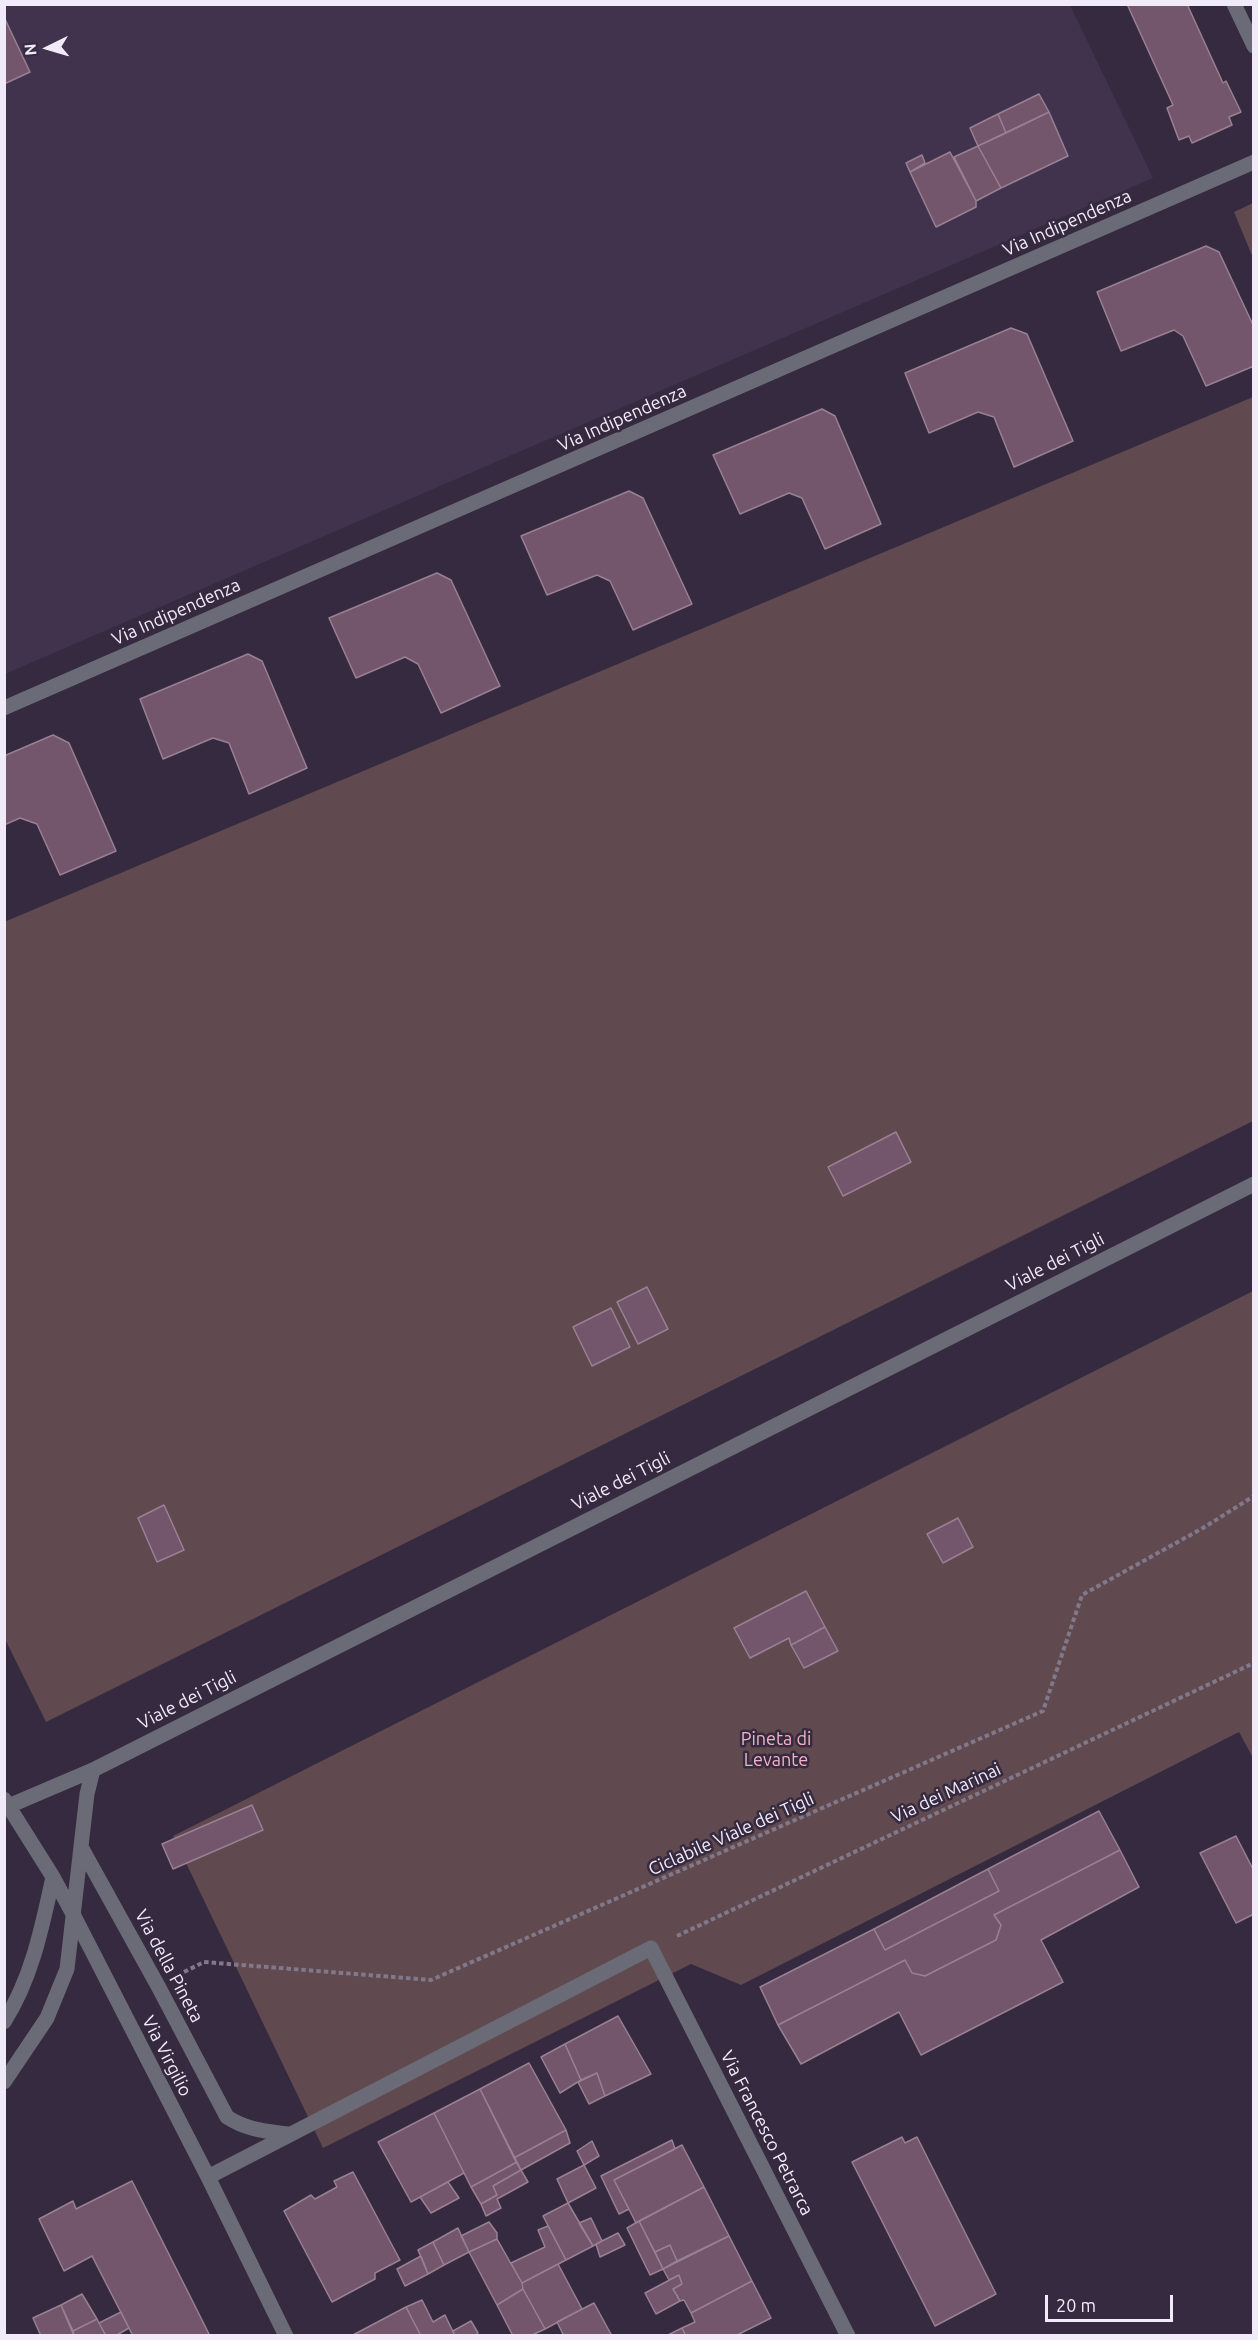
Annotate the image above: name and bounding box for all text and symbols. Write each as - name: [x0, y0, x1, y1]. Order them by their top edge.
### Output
- north arrow: [18, 18, 78, 78]
- text: N: [21, 43, 40, 56]
- street label: Via Indipendenza: [999, 185, 1135, 261]
- street label: Via Indipendenza: [554, 380, 690, 456]
- street label: Via Indipendenza: [108, 574, 244, 650]
- street label: Viale dei Tigli: [1002, 1228, 1108, 1296]
- street label: Viale dei Tigli: [568, 1447, 674, 1515]
- street label: Viale dei Tigli: [134, 1666, 240, 1734]
- park label: Pineta di Levante: [741, 1728, 811, 1770]
- street label: Via dei Marinai: [888, 1758, 1004, 1828]
- street label: Ciclabile Viale dei Tigli: [645, 1788, 817, 1880]
- street label: Via della Pineta: [130, 1906, 208, 2026]
- street label: Via Virgilio: [138, 2012, 196, 2100]
- street label: Via Francesco Petrarca: [716, 2047, 818, 2219]
- scale bar: [1048, 2283, 1176, 2321]
- text: 20 m: [1056, 2295, 1096, 2315]

